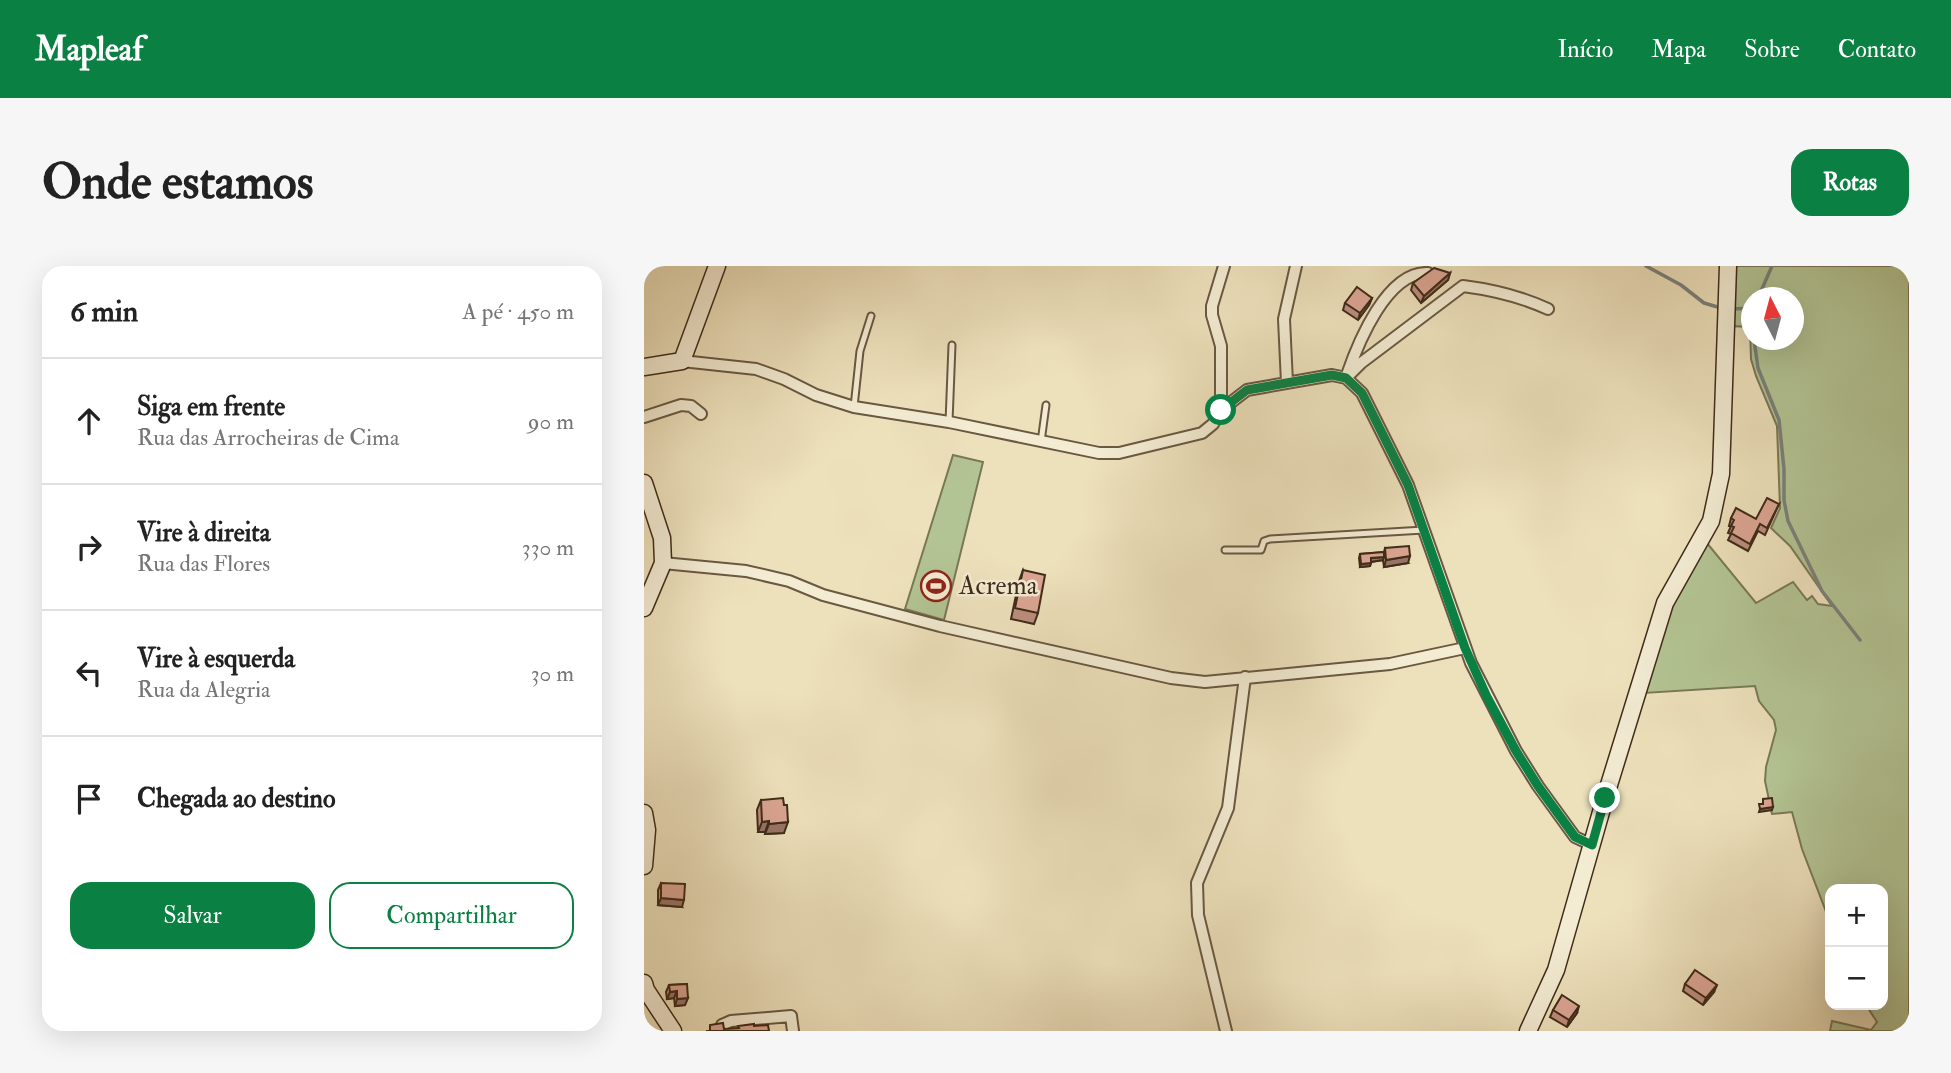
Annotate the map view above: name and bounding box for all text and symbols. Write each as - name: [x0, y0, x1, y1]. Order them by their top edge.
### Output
- text: Mapleaf: [35, 29, 143, 70]
- text: Início: [1557, 34, 1613, 65]
- text: Mapa: [1651, 34, 1706, 65]
- text: Sobre: [1744, 34, 1800, 65]
- text: Contato: [1838, 34, 1916, 65]
- button: Rotas: [1791, 149, 1909, 216]
- text: Onde estamos: [42, 152, 313, 213]
- north arrow: [1741, 287, 1804, 350]
- text: 6 min: [70, 293, 138, 330]
- text: A pé · 450 m: [462, 297, 574, 326]
- text: Siga em frente: [137, 391, 285, 423]
- route start: [1205, 394, 1236, 425]
- icon: ahead: [70, 402, 108, 440]
- text: 90 m: [528, 407, 574, 436]
- text: Rua das Arrocheiras de Cima: [137, 423, 399, 452]
- text: Vire à direita: [137, 517, 270, 549]
- icon: right: [70, 528, 108, 566]
- text: 330 m: [522, 533, 574, 562]
- text: Rua das Flores: [137, 549, 270, 578]
- sports icon: Acrema: [919, 569, 953, 603]
- place label: Acrema: [958, 570, 1038, 602]
- text: Vire à esquerda: [137, 643, 295, 675]
- icon: left: [70, 654, 108, 692]
- text: 30 m: [531, 659, 574, 688]
- text: Rua da Alegria: [137, 675, 271, 704]
- icon: arrive: [70, 780, 108, 818]
- route end: [1589, 782, 1620, 813]
- text: Chegada ao destino: [137, 783, 335, 815]
- button: Salvar: [70, 882, 315, 949]
- button: Compartilhar: [329, 882, 574, 949]
- map controls: [1825, 884, 1888, 1010]
- button: +: [1825, 884, 1888, 947]
- button: −: [1825, 947, 1888, 1010]

